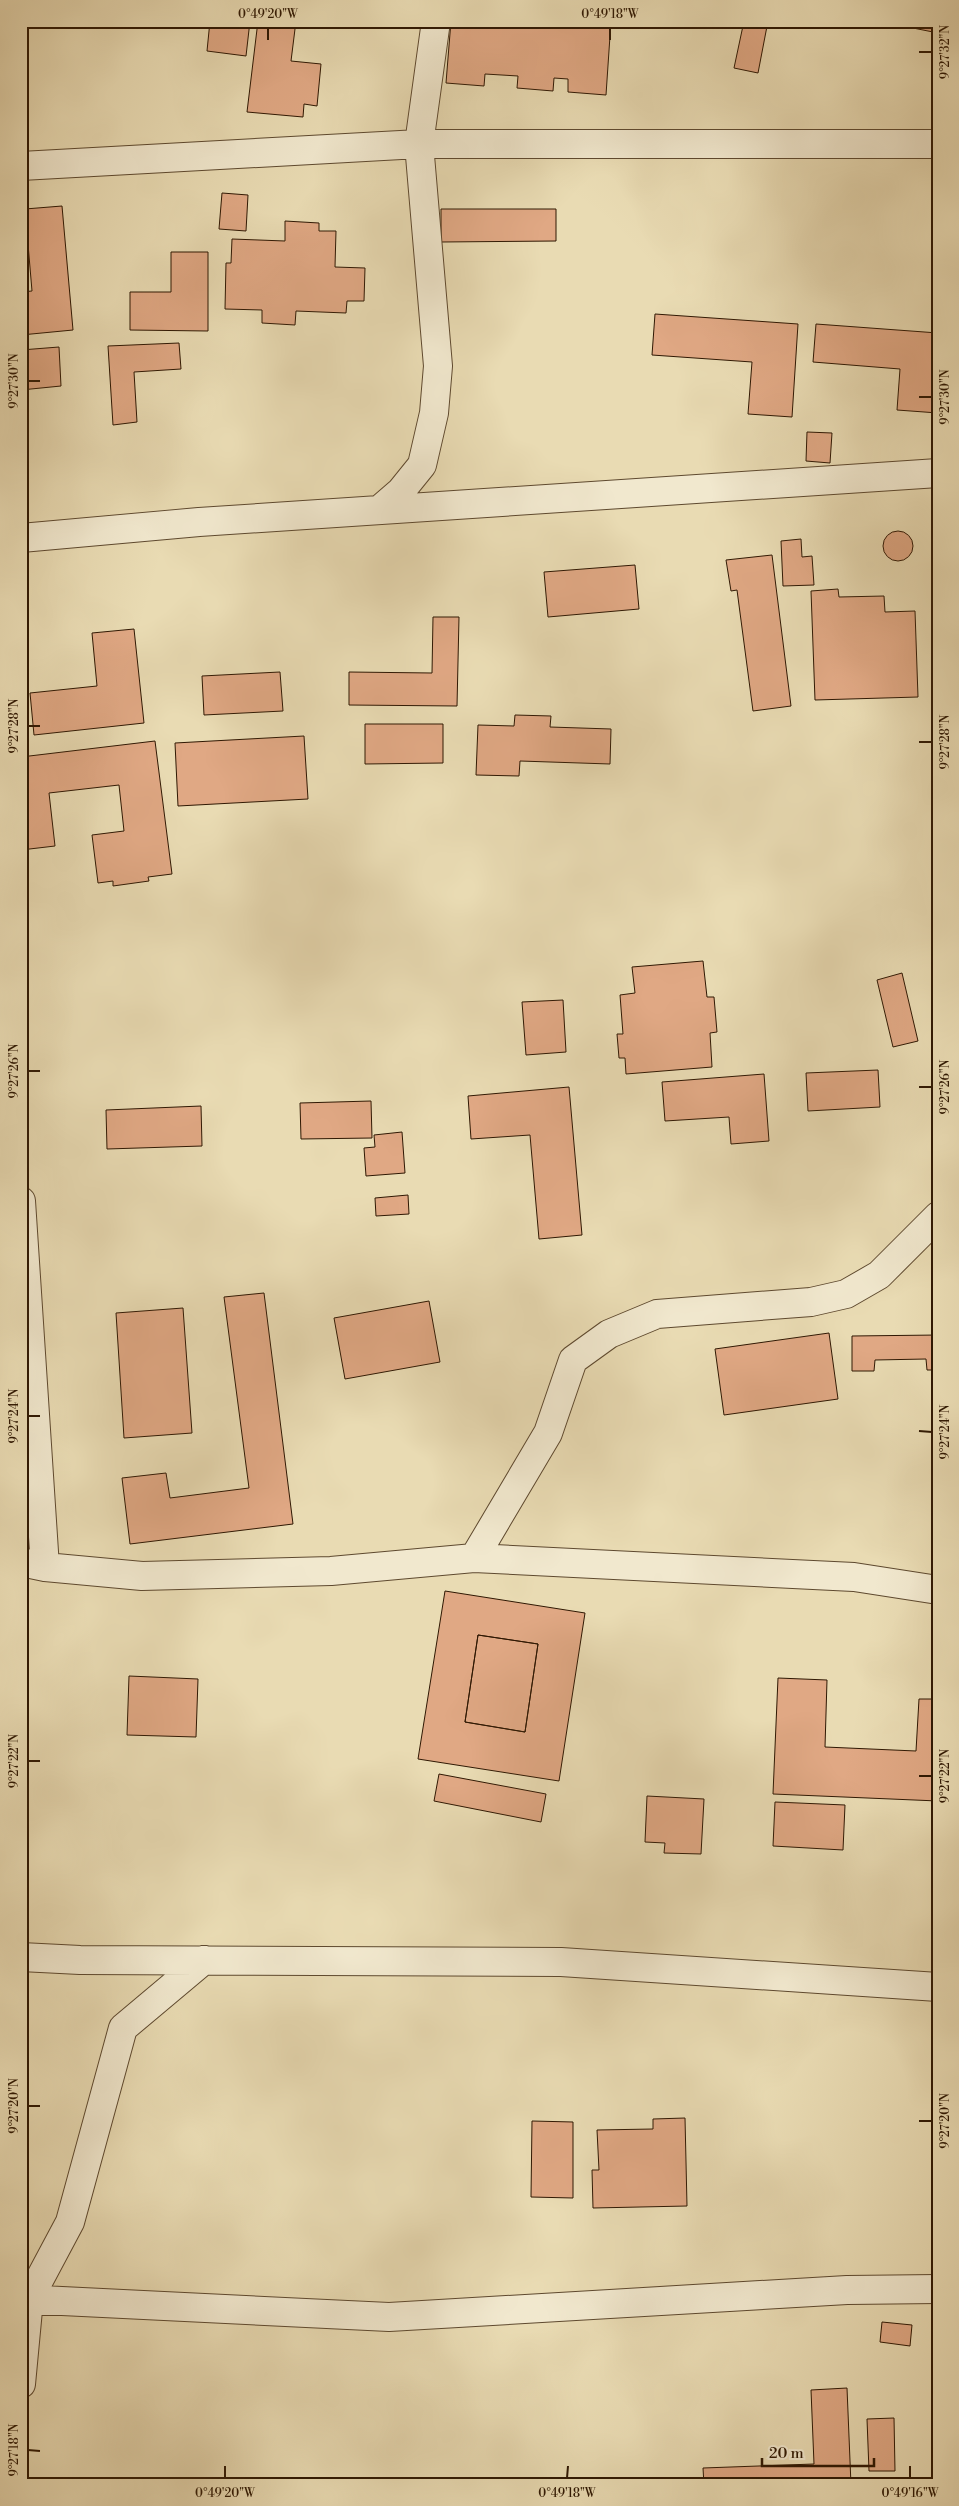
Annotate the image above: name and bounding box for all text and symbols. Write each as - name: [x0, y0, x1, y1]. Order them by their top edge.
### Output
- text: 0°49'20"W: [238, 7, 299, 22]
- text: 0°49'18"W: [581, 7, 640, 22]
- text: 9°27'32"N: [938, 25, 953, 79]
- text: 9°27'30"N: [7, 353, 22, 409]
- text: 9°27'30"N: [938, 369, 953, 425]
- text: 9°27'28"N: [7, 698, 22, 754]
- text: 9°27'28"N: [938, 714, 953, 770]
- text: 9°27'26"N: [7, 1043, 22, 1098]
- text: 9°27'26"N: [938, 1059, 953, 1114]
- text: 9°27'24"N: [7, 1388, 22, 1443]
- text: 9°27'24"N: [938, 1404, 953, 1459]
- text: 9°27'22"N: [7, 1734, 22, 1788]
- text: 9°27'22"N: [938, 1749, 953, 1803]
- text: 9°27'20"N: [7, 2078, 22, 2134]
- text: 9°27'20"N: [938, 2093, 953, 2149]
- text: 9°27'18"N: [7, 2423, 22, 2477]
- scale bar: [762, 2436, 874, 2468]
- text: 20 m: [769, 2444, 804, 2463]
- text: 0°49'20"W: [195, 2486, 256, 2501]
- text: 0°49'18"W: [538, 2486, 597, 2501]
- text: 0°49'16"W: [881, 2486, 940, 2501]

